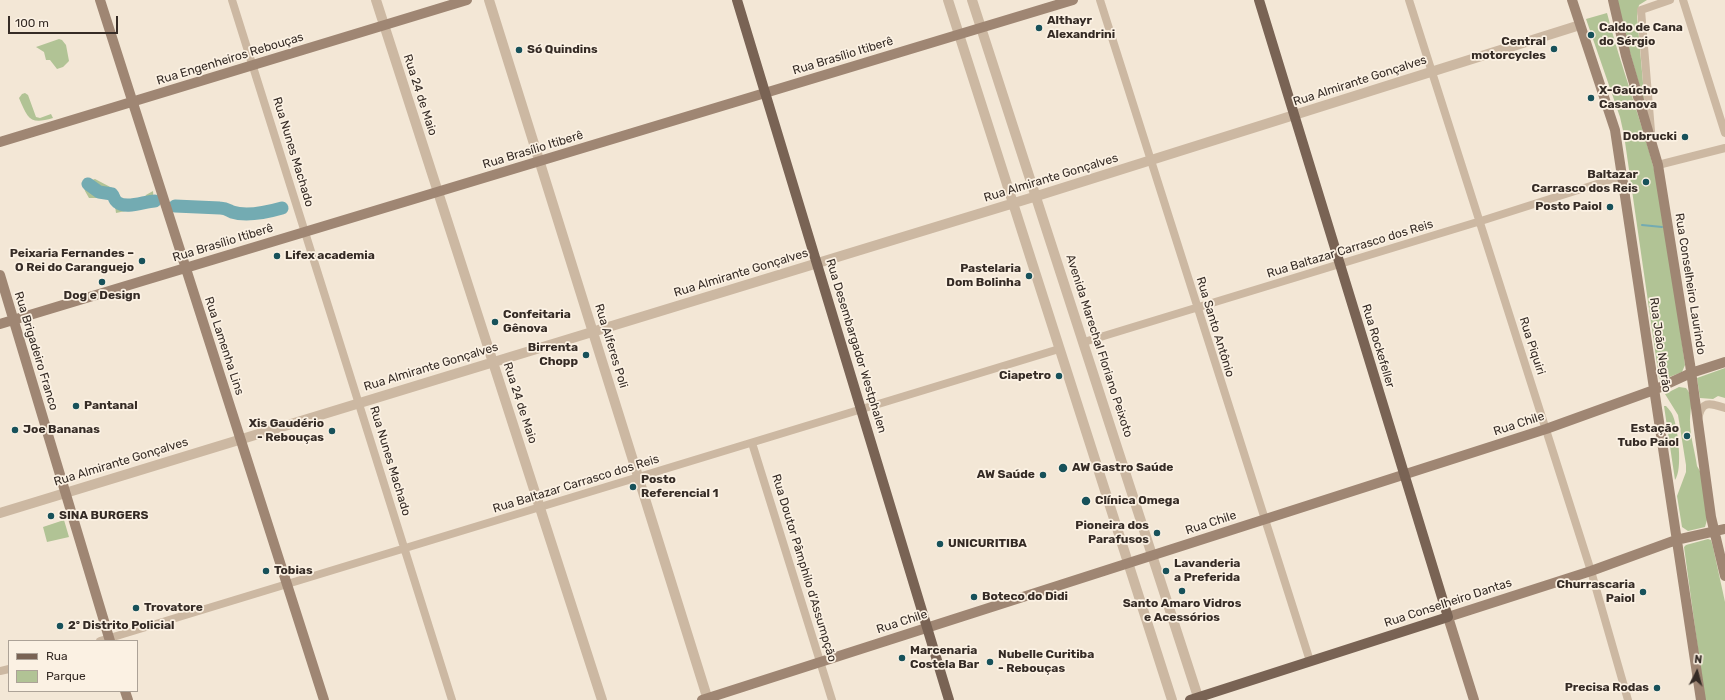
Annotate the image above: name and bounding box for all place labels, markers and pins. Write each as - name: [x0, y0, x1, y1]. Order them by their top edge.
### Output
- place label: Althayr Alexandrini: [1047, 14, 1115, 42]
- place label: Caldo de Cana do Sérgio: [1599, 21, 1683, 49]
- marker: Althayr Alexandrini: [1034, 23, 1044, 33]
- marker: Caldo de Cana do Sérgio: [1586, 30, 1596, 40]
- place label: Central motorcycles: [1471, 35, 1546, 63]
- place label: Só Quindins: [527, 43, 598, 57]
- marker: Central motorcycles: [1549, 44, 1559, 54]
- marker: Só Quindins: [514, 45, 524, 55]
- place label: X-Gaúcho Casanova: [1599, 84, 1658, 112]
- marker: X-Gaúcho Casanova: [1586, 93, 1596, 103]
- place label: Dobrucki: [1623, 130, 1677, 144]
- marker: Dobrucki: [1680, 132, 1690, 142]
- place label: Baltazar Carrasco dos Reis: [1532, 168, 1638, 196]
- marker: Baltazar Carrasco dos Reis: [1641, 177, 1651, 187]
- place label: Posto Paiol: [1535, 200, 1602, 214]
- marker: Posto Paiol: [1605, 202, 1615, 212]
- place label: Peixaria Fernandes – O Rei do Caranguejo: [10, 247, 134, 275]
- place label: Lifex academia: [285, 249, 375, 263]
- marker: Lifex academia: [272, 251, 282, 261]
- marker: Peixaria Fernandes – O Rei do Caranguejo: [137, 256, 147, 266]
- place label: Pastelaria Dom Bolinha: [946, 262, 1021, 290]
- marker: Pastelaria Dom Bolinha: [1024, 271, 1034, 281]
- marker: Dog e Design: [97, 277, 107, 287]
- place label: Dog e Design: [64, 289, 140, 303]
- place label: Confeitaria Gênova: [503, 308, 571, 336]
- marker: Confeitaria Gênova: [490, 317, 500, 327]
- place label: Birrenta Chopp: [528, 341, 578, 369]
- marker: Birrenta Chopp: [581, 350, 591, 360]
- place label: Ciapetro: [999, 369, 1051, 383]
- marker: Ciapetro: [1054, 371, 1064, 381]
- place label: Pantanal: [84, 399, 138, 413]
- marker: Pantanal: [71, 401, 81, 411]
- place label: Xis Gaudério - Rebouças: [249, 417, 324, 445]
- place label: Estação Tubo Paiol: [1618, 422, 1679, 450]
- place label: Joe Bananas: [23, 423, 100, 437]
- marker: Joe Bananas: [10, 425, 20, 435]
- marker: Xis Gaudério - Rebouças: [327, 426, 337, 436]
- marker: Estação Tubo Paiol: [1682, 431, 1692, 441]
- place label: AW Gastro Saúde: [1072, 461, 1173, 475]
- marker: AW Gastro Saúde: [1057, 462, 1069, 474]
- place label: AW Saúde: [977, 468, 1035, 482]
- marker: AW Saúde: [1038, 470, 1048, 480]
- place label: Posto Referencial 1: [641, 473, 718, 501]
- marker: Posto Referencial 1: [628, 482, 638, 492]
- place label: Clínica Omega: [1095, 494, 1180, 508]
- marker: Clínica Omega: [1080, 495, 1092, 507]
- place label: SINA BURGERS: [59, 509, 149, 523]
- marker: SINA BURGERS: [46, 511, 56, 521]
- place label: Pioneira dos Parafusos: [1075, 519, 1149, 547]
- marker: Pioneira dos Parafusos: [1152, 528, 1162, 538]
- place label: UNICURITIBA: [948, 537, 1027, 551]
- marker: UNICURITIBA: [935, 539, 945, 549]
- place label: Lavanderia a Preferida: [1174, 557, 1240, 585]
- place label: Tobias: [274, 564, 313, 578]
- marker: Tobias: [261, 566, 271, 576]
- marker: Lavanderia a Preferida: [1161, 566, 1171, 576]
- place label: Churrascaria Paiol: [1556, 578, 1635, 606]
- marker: Santo Amaro Vidros e Acessórios: [1177, 586, 1187, 596]
- marker: Churrascaria Paiol: [1638, 587, 1648, 597]
- place label: Boteco do Didi: [982, 590, 1068, 604]
- marker: Boteco do Didi: [969, 592, 979, 602]
- place label: Santo Amaro Vidros e Acessórios: [1123, 597, 1241, 625]
- place label: Trovatore: [144, 601, 203, 615]
- marker: Trovatore: [131, 603, 141, 613]
- place label: 2º Distrito Policial: [68, 619, 174, 633]
- marker: 2º Distrito Policial: [55, 621, 65, 631]
- place label: Marcenaria Costela Bar: [910, 644, 979, 672]
- place label: Nubelle Curitiba - Rebouças: [998, 648, 1094, 676]
- marker: Marcenaria Costela Bar: [897, 653, 907, 663]
- marker: Nubelle Curitiba - Rebouças: [985, 657, 995, 667]
- place label: Precisa Rodas: [1565, 681, 1649, 695]
- marker: Precisa Rodas: [1652, 683, 1662, 693]

